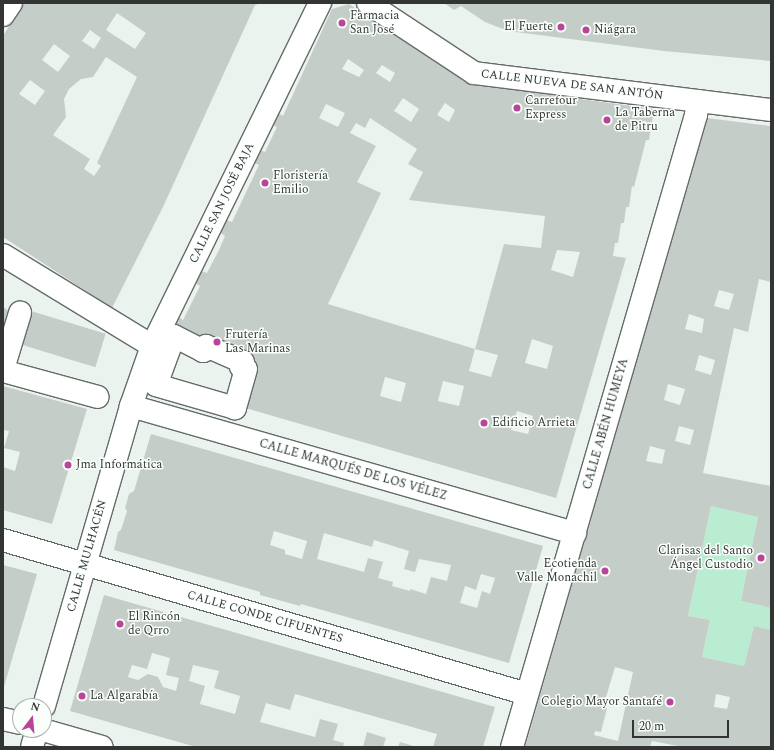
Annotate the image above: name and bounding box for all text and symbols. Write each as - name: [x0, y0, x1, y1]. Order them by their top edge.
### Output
- place label: Farmacia San José: [350, 9, 399, 37]
- marker: Farmacia San José: [337, 18, 347, 28]
- place label: El Fuerte: [504, 20, 553, 34]
- marker: El Fuerte: [556, 22, 566, 32]
- place label: Niágara: [594, 23, 636, 37]
- marker: Niágara: [581, 25, 591, 35]
- street label: CALLE NUEVA DE SAN ANTÓN: [480, 67, 664, 103]
- place label: Carrefour Express: [525, 94, 577, 122]
- marker: Carrefour Express: [512, 103, 522, 113]
- place label: La Taberna de Pitru: [615, 106, 675, 134]
- marker: La Taberna de Pitru: [602, 115, 612, 125]
- street label: CALLE SAN JOSÉ BAJA: [186, 140, 258, 266]
- place label: Floristería Emilio: [273, 169, 328, 197]
- marker: Floristería Emilio: [260, 178, 270, 188]
- place label: Frutería Las Marinas: [225, 328, 291, 356]
- marker: Frutería Las Marinas: [212, 337, 222, 347]
- street label: CALLE ABÉN HUMEYA: [580, 357, 632, 491]
- place label: Edificio Arrieta: [492, 416, 575, 430]
- marker: Edificio Arrieta: [479, 418, 489, 428]
- street label: CALLE MARQUÉS DE LOS VÉLEZ: [257, 436, 449, 504]
- place label: Jma Informática: [76, 458, 162, 472]
- marker: Jma Informática: [63, 460, 73, 470]
- street label: CALLE MULHACÉN: [64, 498, 110, 614]
- place label: Clarisas del Santo Ángel Custodio: [658, 544, 753, 572]
- marker: Clarisas del Santo Ángel Custodio: [756, 553, 766, 563]
- place label: Ecotienda Valle Monachil: [516, 557, 597, 585]
- marker: Ecotienda Valle Monachil: [600, 566, 610, 576]
- street label: CALLE CONDE CIFUENTES: [185, 588, 345, 646]
- place label: El Rincón de Qrro: [128, 610, 180, 638]
- marker: El Rincón de Qrro: [115, 619, 125, 629]
- place label: La Algarabía: [90, 689, 158, 703]
- marker: La Algarabía: [77, 691, 87, 701]
- place label: Colegio Mayor Santafé: [541, 695, 662, 709]
- marker: Colegio Mayor Santafé: [665, 697, 675, 707]
- north arrow: [12, 698, 52, 738]
- text: N: [29, 698, 42, 716]
- scale bar: [634, 712, 731, 738]
- text: 20 m: [639, 717, 664, 736]

